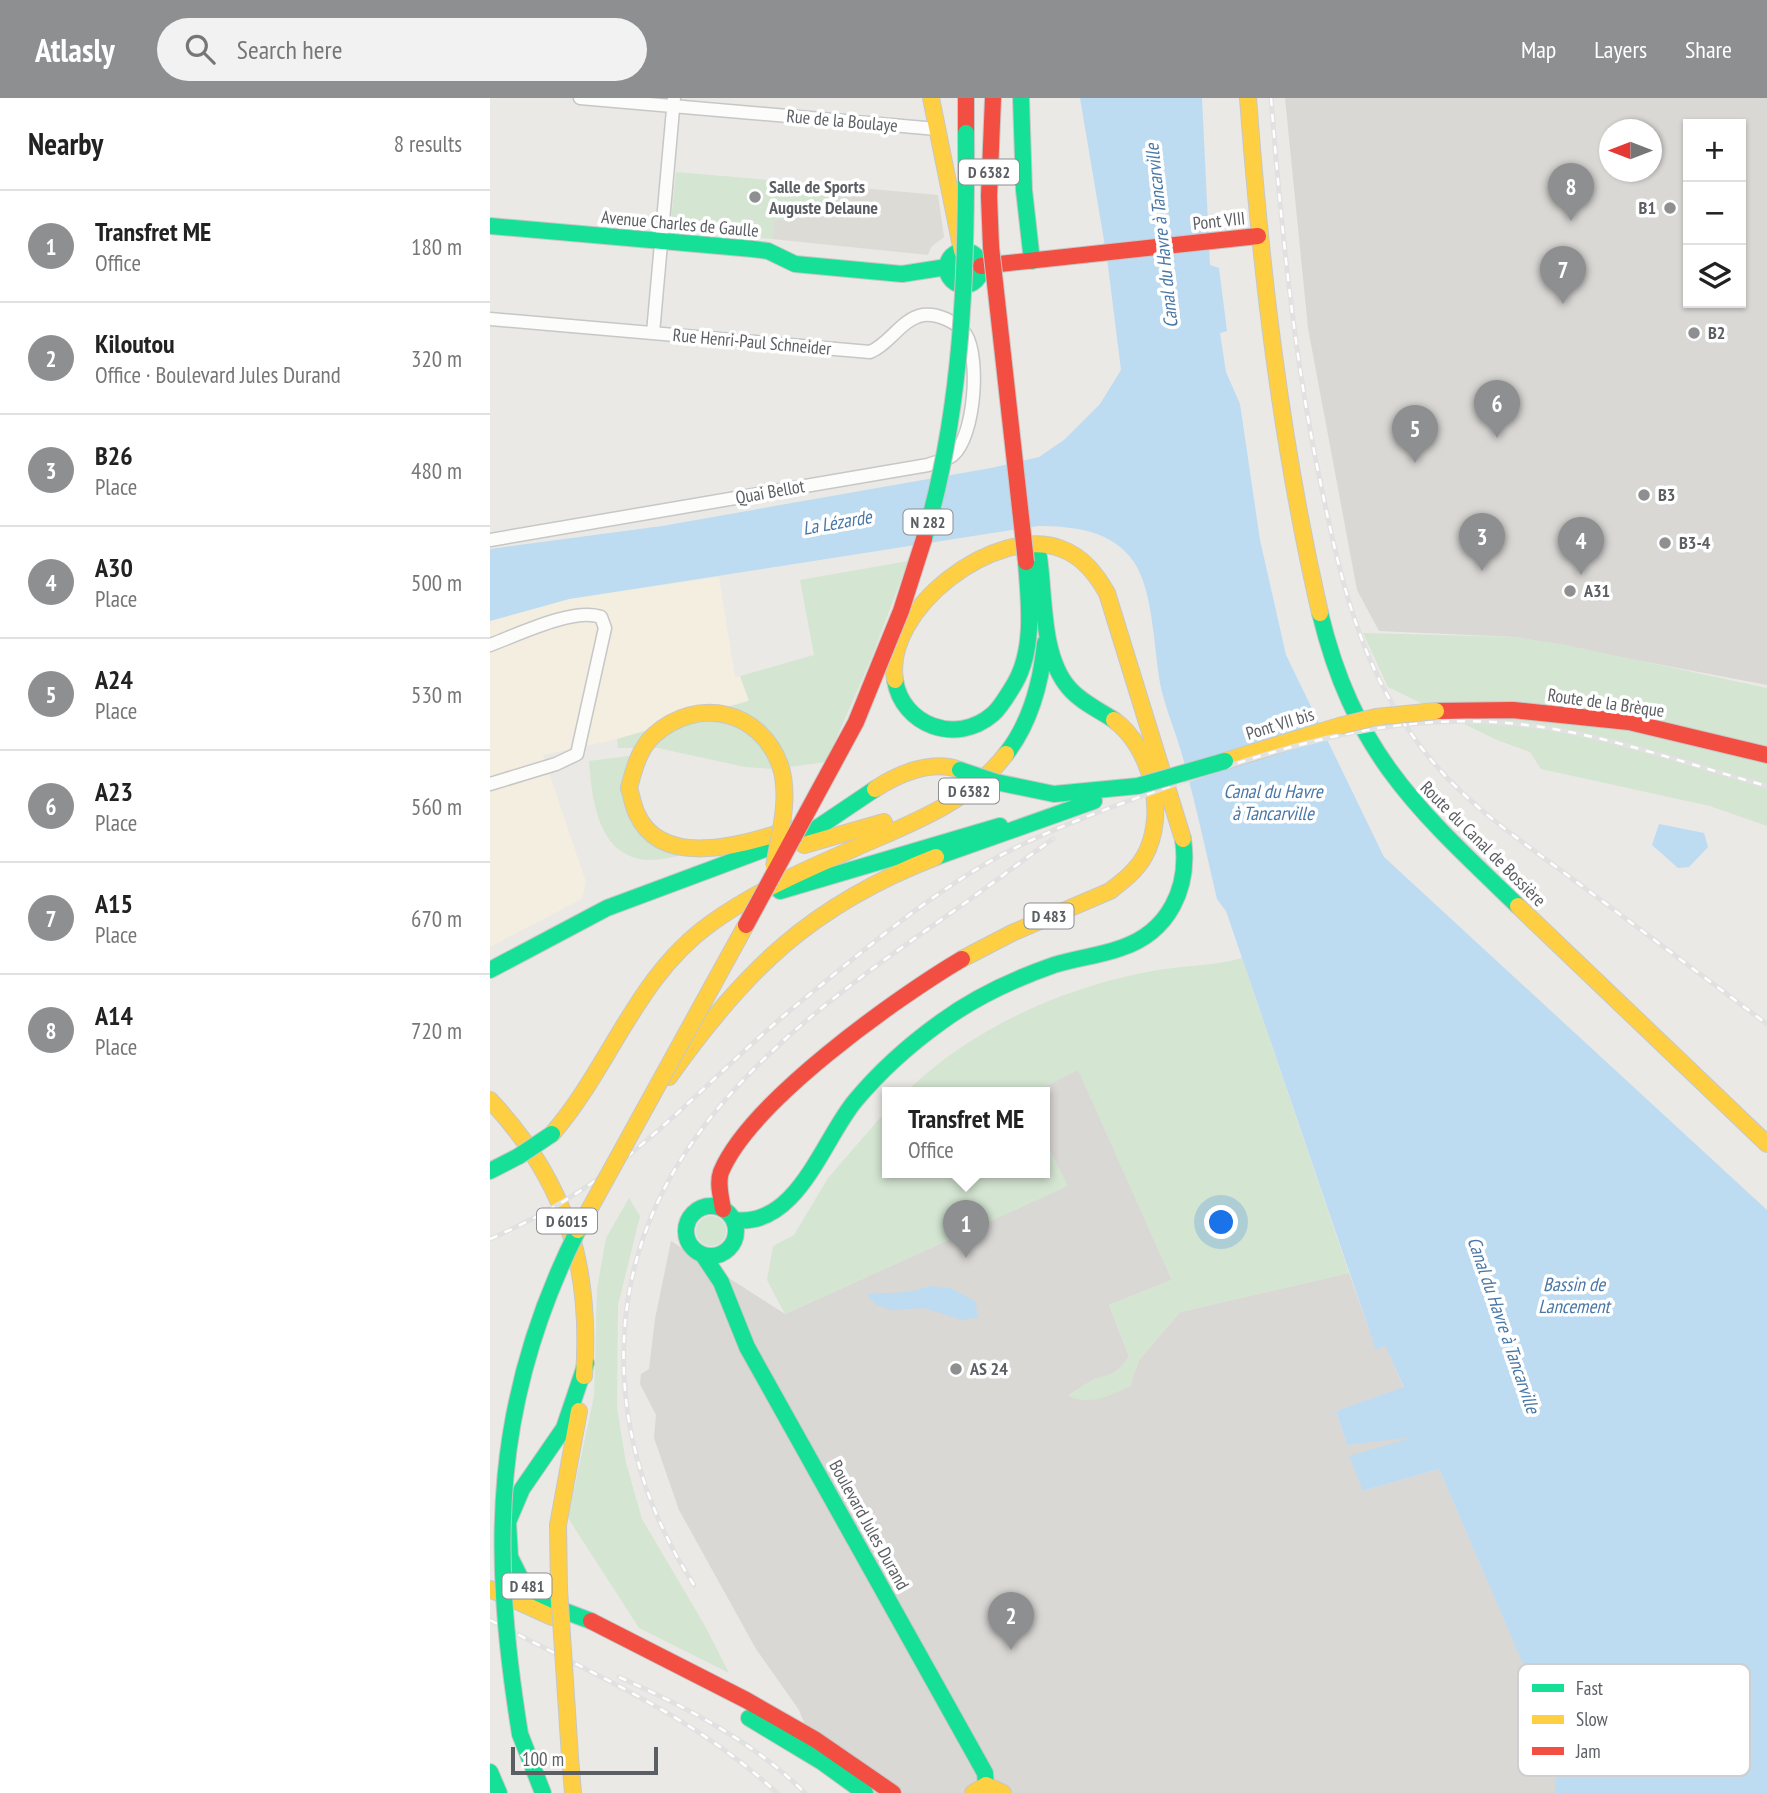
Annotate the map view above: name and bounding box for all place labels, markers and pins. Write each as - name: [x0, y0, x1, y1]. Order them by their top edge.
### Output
- pin: 8: [1548, 163, 1594, 221]
- place label: Salle de Sports Auguste Delaune: [768, 175, 878, 219]
- marker: Salle de Sports Auguste Delaune: [747, 189, 763, 205]
- place label: B1: [1639, 196, 1656, 219]
- marker: B1: [1662, 200, 1678, 216]
- pin: 7: [1540, 246, 1586, 304]
- place label: B2: [1708, 321, 1725, 344]
- marker: B2: [1686, 325, 1702, 341]
- pin: 6: [1474, 380, 1520, 438]
- pin: 5: [1392, 405, 1438, 463]
- place label: B3: [1658, 483, 1675, 506]
- marker: B3: [1636, 487, 1652, 503]
- pin: 3: [1459, 513, 1505, 571]
- pin: 4: [1558, 517, 1604, 575]
- place label: B3-4: [1679, 531, 1711, 554]
- marker: B3-4: [1657, 535, 1673, 551]
- place label: A31: [1583, 579, 1610, 602]
- marker: A31: [1562, 583, 1578, 599]
- pin: 1: [943, 1200, 989, 1258]
- place label: AS 24: [969, 1357, 1008, 1380]
- marker: AS 24: [948, 1361, 964, 1377]
- pin: 2: [988, 1592, 1034, 1650]

